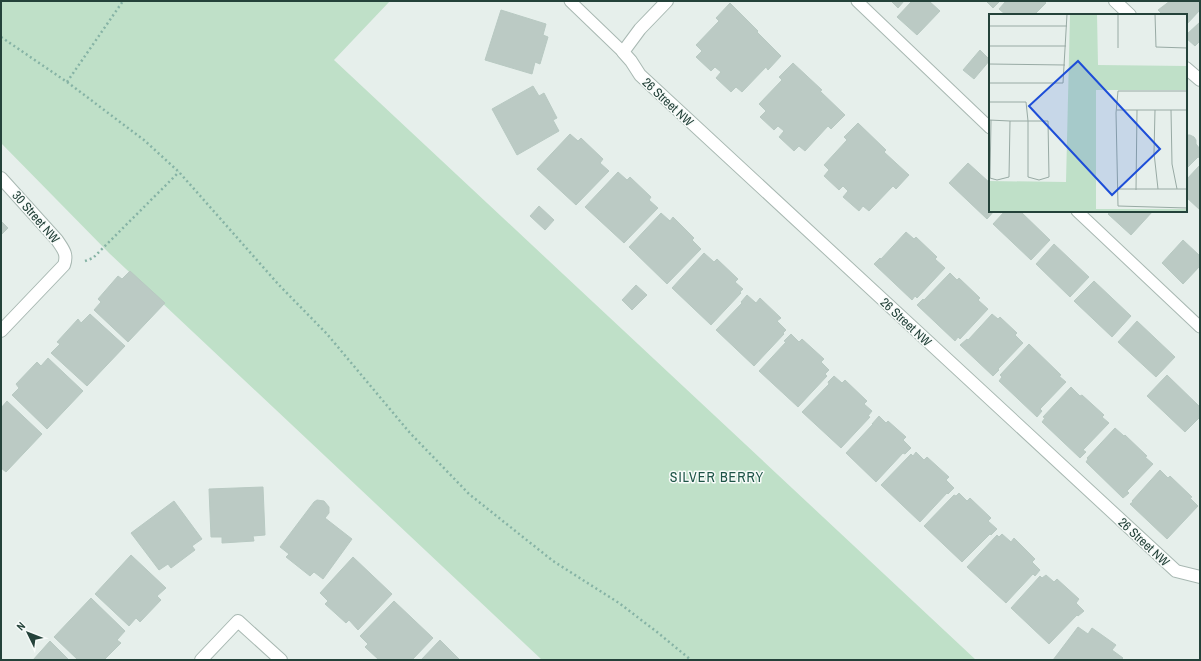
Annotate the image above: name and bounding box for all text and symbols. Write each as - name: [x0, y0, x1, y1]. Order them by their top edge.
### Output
- inset map: [989, 14, 1187, 212]
- street label: 26 Street NW: [639, 74, 697, 130]
- street label: 30 Street NW: [9, 187, 63, 247]
- street label: 26 Street NW: [877, 294, 935, 350]
- district label: SILVER BERRY: [670, 468, 764, 486]
- street label: 26 Street NW: [1115, 514, 1173, 570]
- north arrow: [8, 613, 48, 653]
- text: N: [13, 619, 28, 633]

